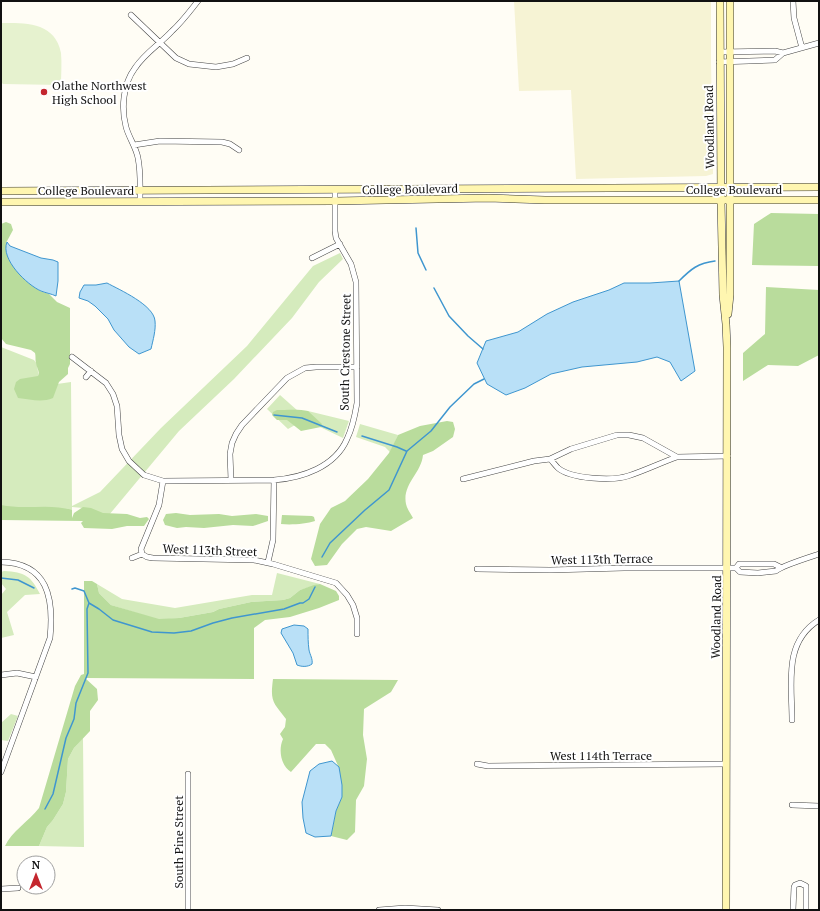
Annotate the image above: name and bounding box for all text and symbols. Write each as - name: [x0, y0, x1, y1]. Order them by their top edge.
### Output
- place label: Olathe Northwest High School: [52, 78, 147, 107]
- street label: Woodland Road: [701, 85, 717, 169]
- marker: Olathe Northwest High School: [39, 87, 49, 97]
- street label: College Boulevard: [362, 181, 459, 197]
- street label: College Boulevard: [686, 182, 783, 197]
- street label: College Boulevard: [38, 183, 135, 198]
- street label: South Crestone Street: [336, 293, 354, 411]
- street label: West 113th Street: [162, 541, 258, 559]
- street label: West 113th Terrace: [551, 551, 653, 567]
- street label: Woodland Road: [708, 575, 724, 659]
- street label: West 114th Terrace: [550, 748, 652, 763]
- street label: South Pine Street: [171, 795, 186, 889]
- north arrow: [16, 855, 56, 895]
- text: N: [32, 858, 41, 872]

